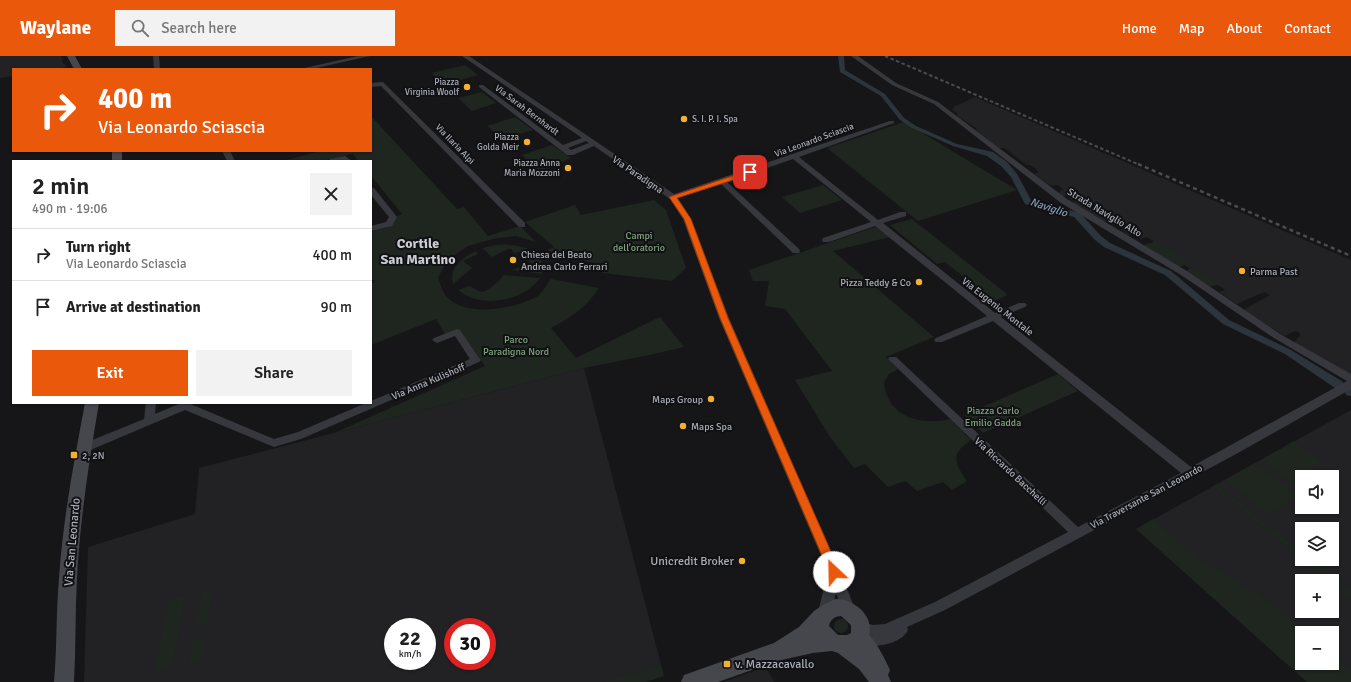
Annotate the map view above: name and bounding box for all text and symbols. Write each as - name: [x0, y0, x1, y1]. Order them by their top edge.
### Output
- search box: [115, 10, 395, 46]
- text: Waylane: [20, 16, 91, 40]
- icon: search: [129, 17, 151, 39]
- text: Search here: [161, 19, 237, 37]
- text: Home: [1122, 20, 1157, 37]
- text: Map: [1179, 20, 1204, 37]
- text: About: [1226, 20, 1262, 37]
- text: Contact: [1284, 20, 1331, 37]
- place label: Piazza Virginia Woolf: [405, 77, 460, 98]
- text: 400 m: [98, 82, 172, 116]
- marker: Piazza Virginia Woolf: [462, 82, 472, 92]
- street label: Via Sarah Bernhardt: [493, 83, 561, 138]
- icon: right: [32, 84, 84, 136]
- marker: S. I. P. I. Spa: [679, 114, 689, 124]
- place label: S. I. P. I. Spa: [692, 114, 738, 125]
- text: Via Leonardo Sciascia: [98, 116, 265, 138]
- street label: Via Leonardo Sciascia: [773, 121, 856, 160]
- street label: Via Ilaria Alpi: [433, 122, 477, 167]
- place label: Piazza Golda Meir: [477, 132, 520, 153]
- marker: Piazza Golda Meir: [522, 137, 532, 147]
- street label: Via Paradigna: [610, 153, 665, 196]
- pin: [733, 155, 767, 189]
- place label: Piazza Anna Maria Mozzoni: [504, 158, 560, 179]
- icon: arrive: [739, 161, 761, 183]
- marker: Piazza Anna Maria Mozzoni: [563, 163, 573, 173]
- text: 2 min: [32, 171, 89, 201]
- button: close: [310, 173, 352, 215]
- street label: Strada Naviglio Alto: [1065, 186, 1144, 240]
- water label: Naviglio: [1029, 195, 1070, 220]
- text: 490 m · 19:06: [32, 201, 108, 217]
- park label: Campi dell'oratorio: [613, 230, 665, 254]
- district label: Cortile San Martino: [380, 235, 456, 268]
- text: Turn right: [66, 238, 131, 256]
- icon: right: [32, 244, 54, 266]
- text: 400 m: [312, 246, 352, 264]
- place label: Chiesa del Beato Andrea Carlo Ferrari: [521, 249, 607, 273]
- marker: Chiesa del Beato Andrea Carlo Ferrari: [508, 255, 518, 265]
- text: Via Leonardo Sciascia: [66, 256, 187, 272]
- marker: Parma Past: [1237, 266, 1247, 276]
- place label: Parma Past: [1250, 266, 1298, 278]
- street label: Via Eugenio Montale: [959, 275, 1036, 339]
- place label: Pizza Teddy & Co: [840, 277, 911, 289]
- marker: Pizza Teddy & Co: [914, 277, 924, 287]
- icon: arrive: [32, 296, 54, 318]
- text: Arrive at destination: [66, 298, 201, 316]
- text: 90 m: [321, 298, 352, 316]
- park label: Parco Paradigna Nord: [483, 334, 549, 358]
- button: Exit: [32, 350, 188, 396]
- button: Share: [196, 350, 352, 396]
- street label: Via Anna Kulishoff: [390, 361, 467, 403]
- place label: Maps Group: [652, 394, 703, 406]
- marker: Maps Group: [706, 394, 716, 404]
- park label: Piazza Carlo Emilio Gadda: [965, 405, 1021, 429]
- marker: Maps Spa: [678, 421, 688, 431]
- place label: Maps Spa: [691, 421, 732, 433]
- street label: Via Riccardo Bacchelli: [972, 435, 1049, 508]
- marker: 2, 2N: [69, 450, 79, 460]
- place label: 2, 2N: [82, 450, 105, 462]
- street label: Via Traversante San Leonardo: [1088, 462, 1205, 532]
- map controls: [1295, 470, 1339, 670]
- button: sound: [1295, 470, 1339, 514]
- street label: Via San Leonardo: [61, 497, 84, 587]
- button: layers: [1295, 522, 1339, 566]
- position arrow: [813, 551, 855, 593]
- place label: Unicredit Broker: [650, 554, 735, 569]
- marker: Unicredit Broker: [737, 556, 747, 566]
- button: +: [1295, 574, 1339, 618]
- speed limit sign: 30: [444, 618, 496, 670]
- text: 22: [399, 626, 421, 651]
- button: −: [1295, 626, 1339, 670]
- text: km/h: [399, 648, 421, 660]
- place label: v. Mazzacavallo: [735, 657, 814, 672]
- marker: v. Mazzacavallo: [722, 659, 732, 669]

